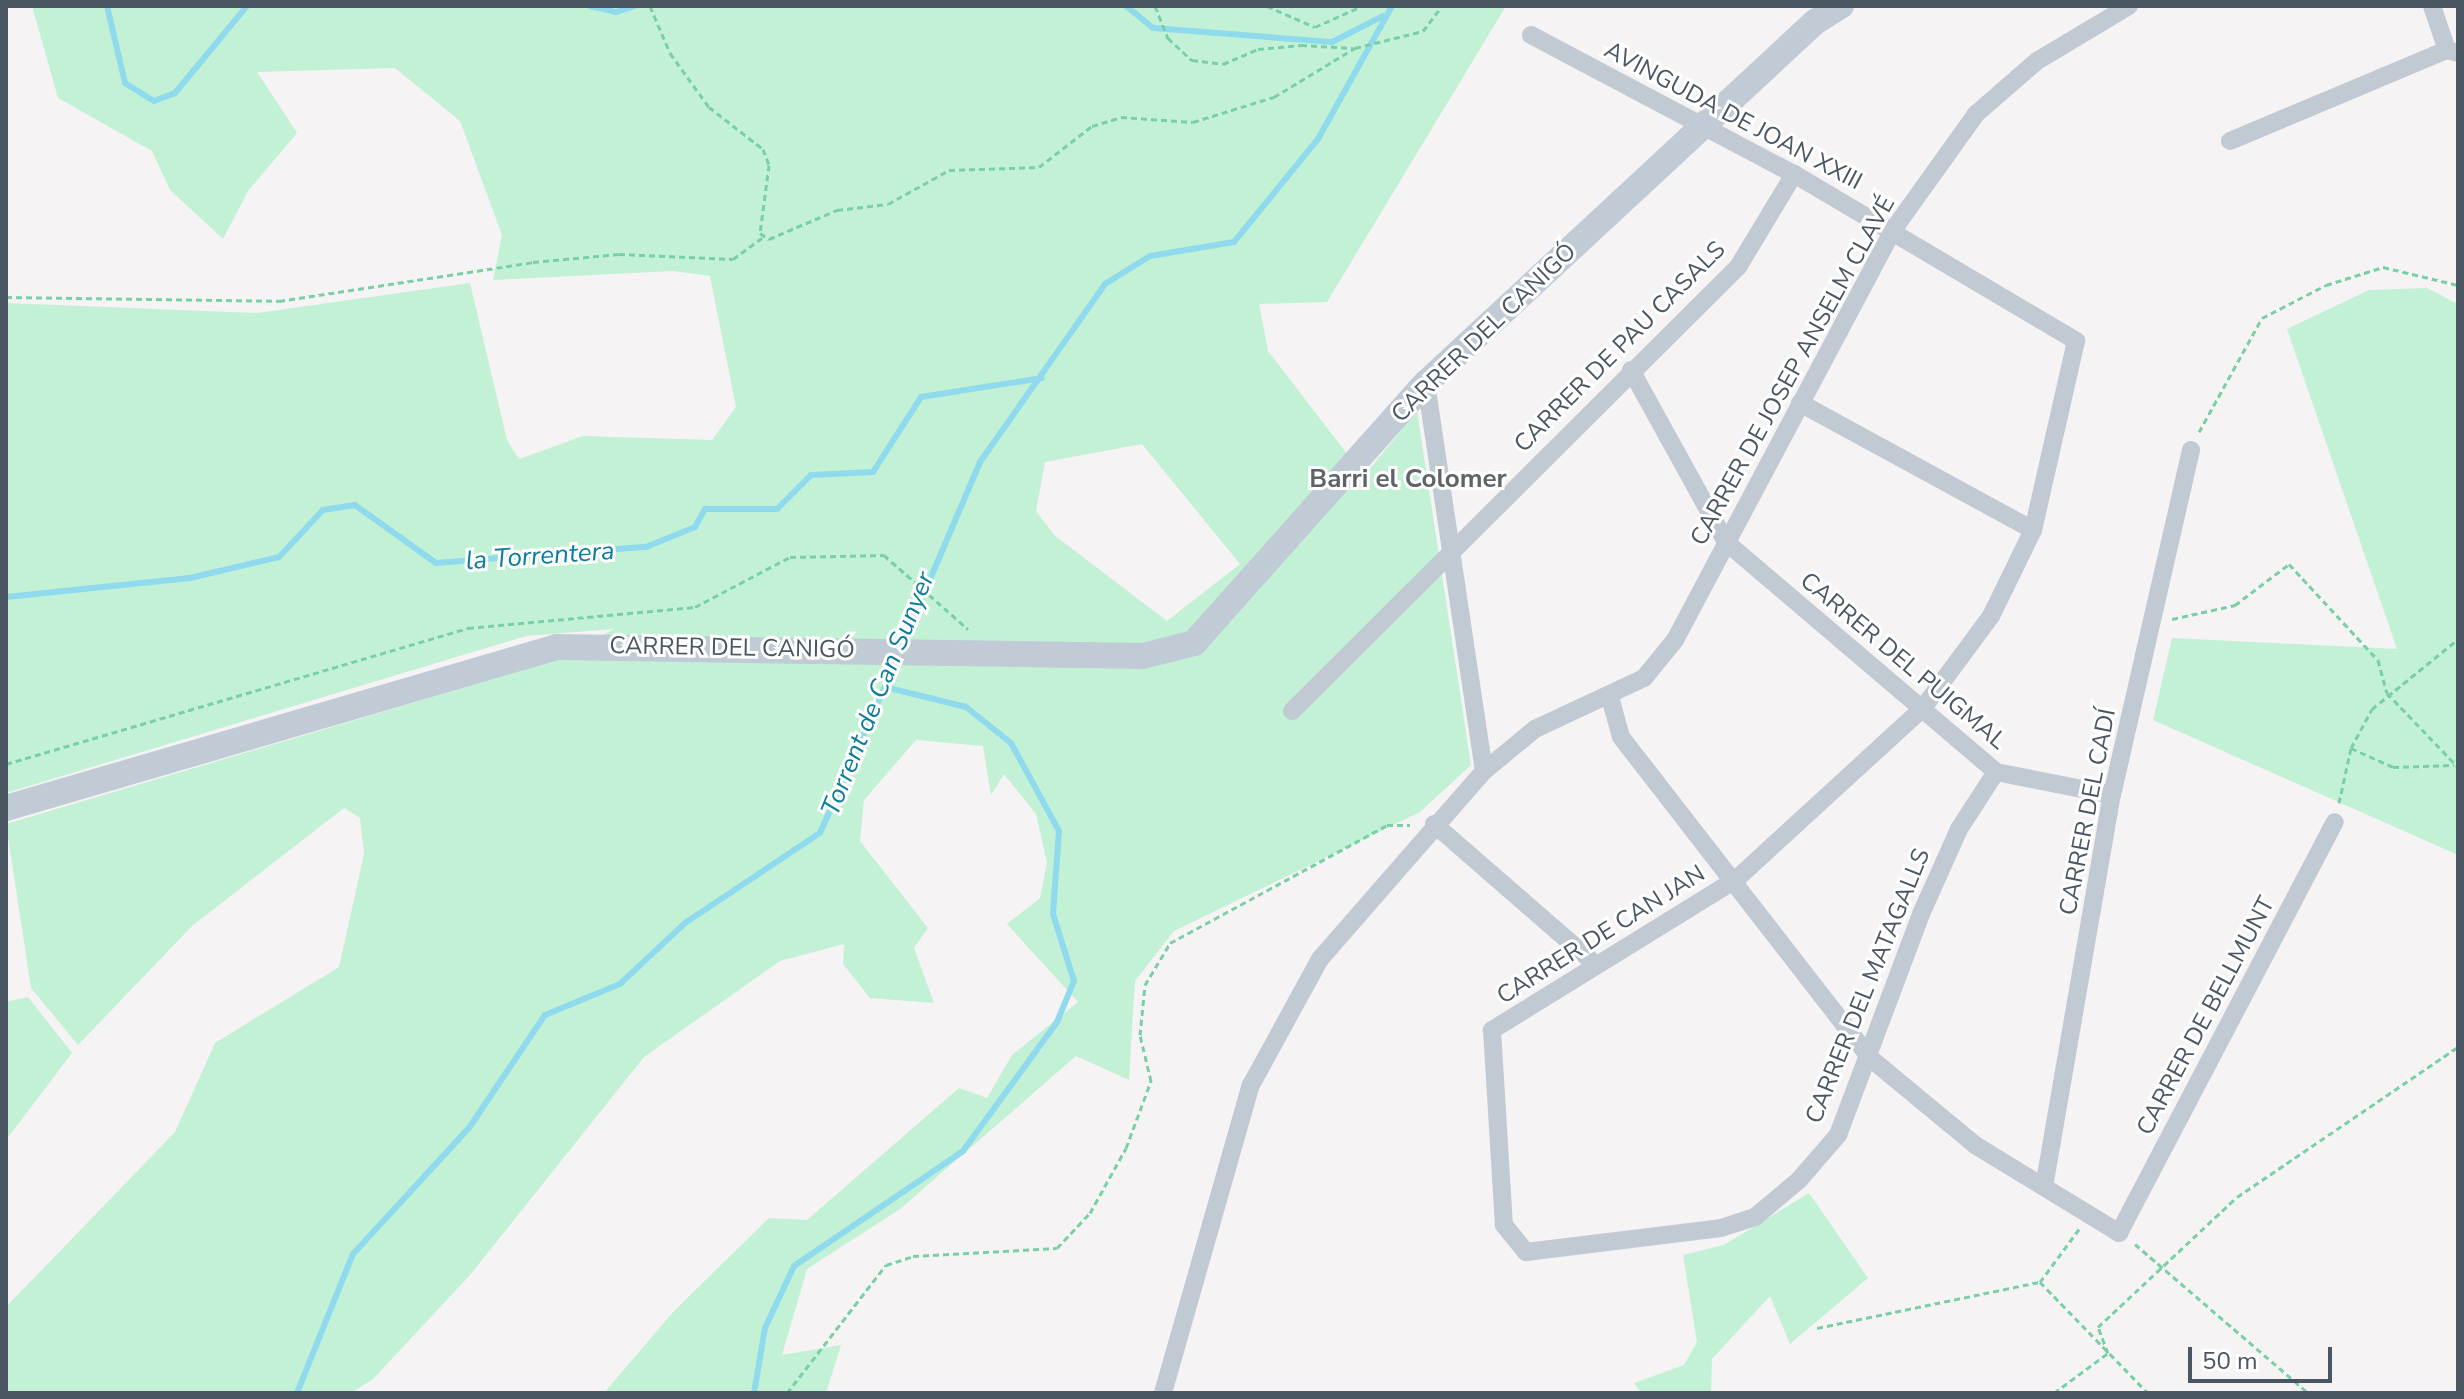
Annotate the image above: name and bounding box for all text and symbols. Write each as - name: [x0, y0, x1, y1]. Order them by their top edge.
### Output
- street label: AVINGUDA DE JOAN XXIII: [1599, 36, 1867, 196]
- street label: CARRER DE JOSEP ANSELM CLAVÉ: [1685, 191, 1901, 551]
- street label: CARRER DE PAU CASALS: [1508, 235, 1732, 459]
- street label: CARRER DEL CANIGÓ: [1386, 237, 1582, 429]
- district label: Barri el Colomer: [1309, 463, 1507, 495]
- water label: la Torrentera: [465, 535, 615, 577]
- street label: CARRER DEL PUIGMAL: [1794, 566, 2012, 756]
- water label: Torrent de Can Sunyer: [815, 567, 941, 821]
- street label: CARRER DEL CANIGÓ: [609, 631, 855, 665]
- street label: CARRER DEL CADÍ: [2054, 706, 2122, 918]
- street label: CARRER DEL MATAGALLS: [1800, 844, 1936, 1128]
- street label: CARRER DE CAN JAN: [1492, 859, 1710, 1011]
- street label: CARRER DE BELLMUNT: [2131, 892, 2281, 1140]
- scale bar: [2192, 1331, 2336, 1381]
- text: 50 m: [2202, 1345, 2258, 1377]

